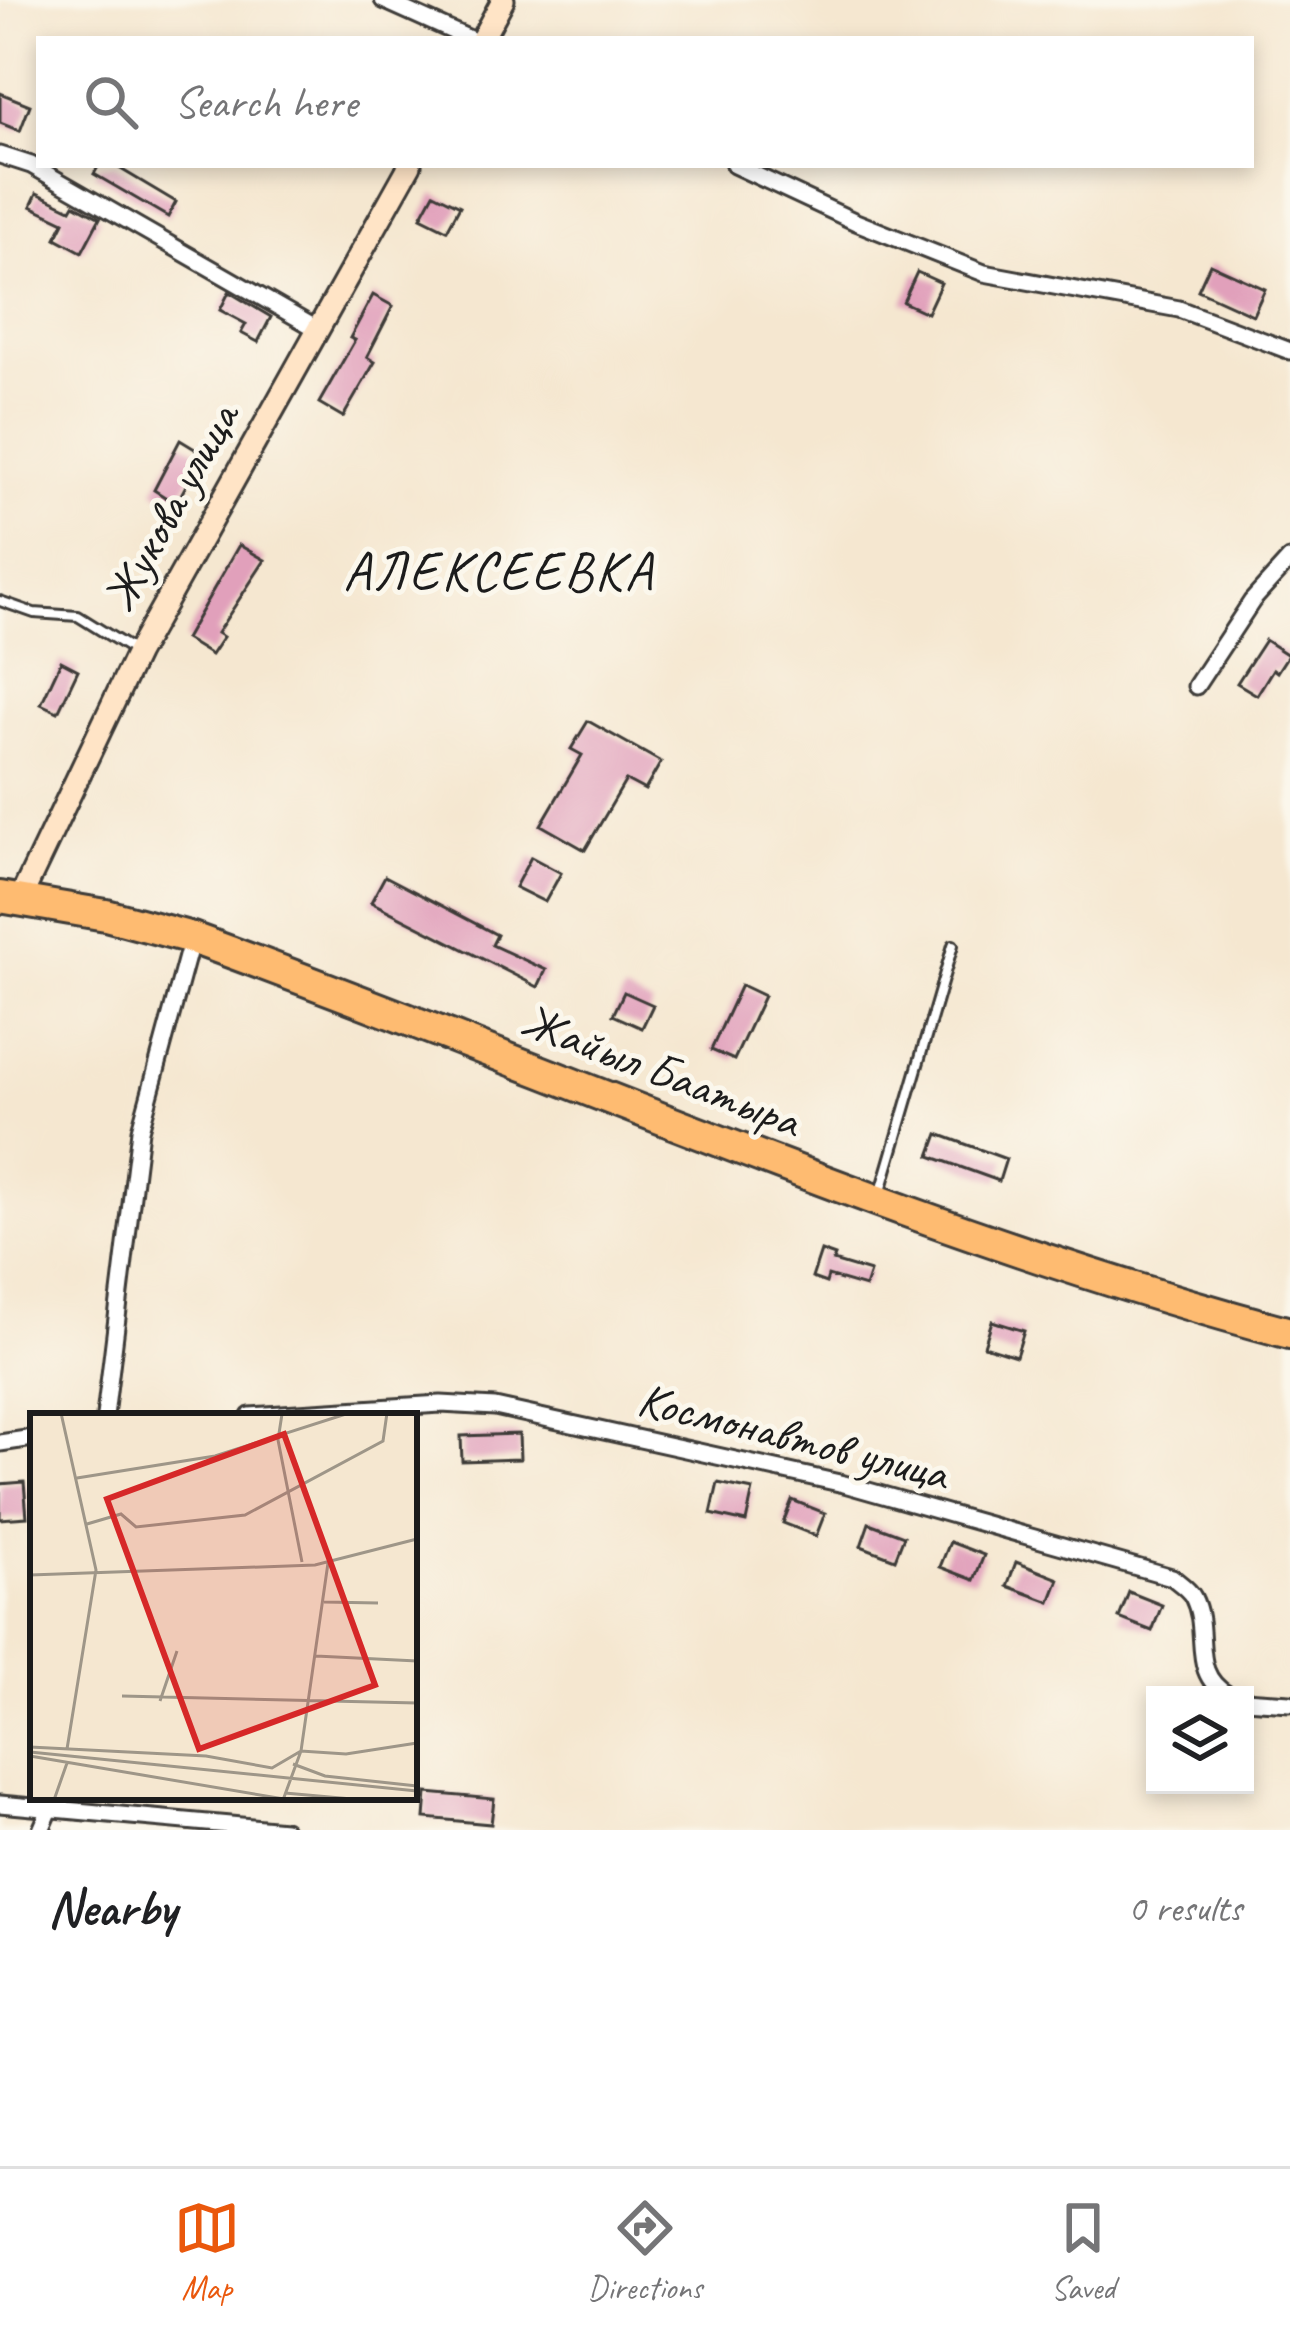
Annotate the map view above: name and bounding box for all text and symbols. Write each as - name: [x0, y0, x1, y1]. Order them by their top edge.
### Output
- search box: [36, 36, 1254, 168]
- icon: search: [78, 69, 144, 135]
- text: Search here: [174, 74, 357, 131]
- street label: Жукова улица: [88, 389, 254, 621]
- district label: АЛЕКСЕЕВКА: [343, 537, 655, 605]
- street label: Жайыл Баатыра: [513, 989, 811, 1152]
- street label: Космонавтов улица: [632, 1369, 957, 1504]
- inset map: [30, 1413, 417, 1800]
- map controls: [1146, 1686, 1254, 1794]
- button: layers: [1146, 1686, 1254, 1794]
- text: Nearby: [48, 1876, 176, 1940]
- text: 0 results: [1128, 1884, 1242, 1933]
- tab: Map: [174, 2195, 240, 2309]
- tab: Directions: [588, 2195, 702, 2309]
- tab: Saved: [1050, 2195, 1116, 2309]

